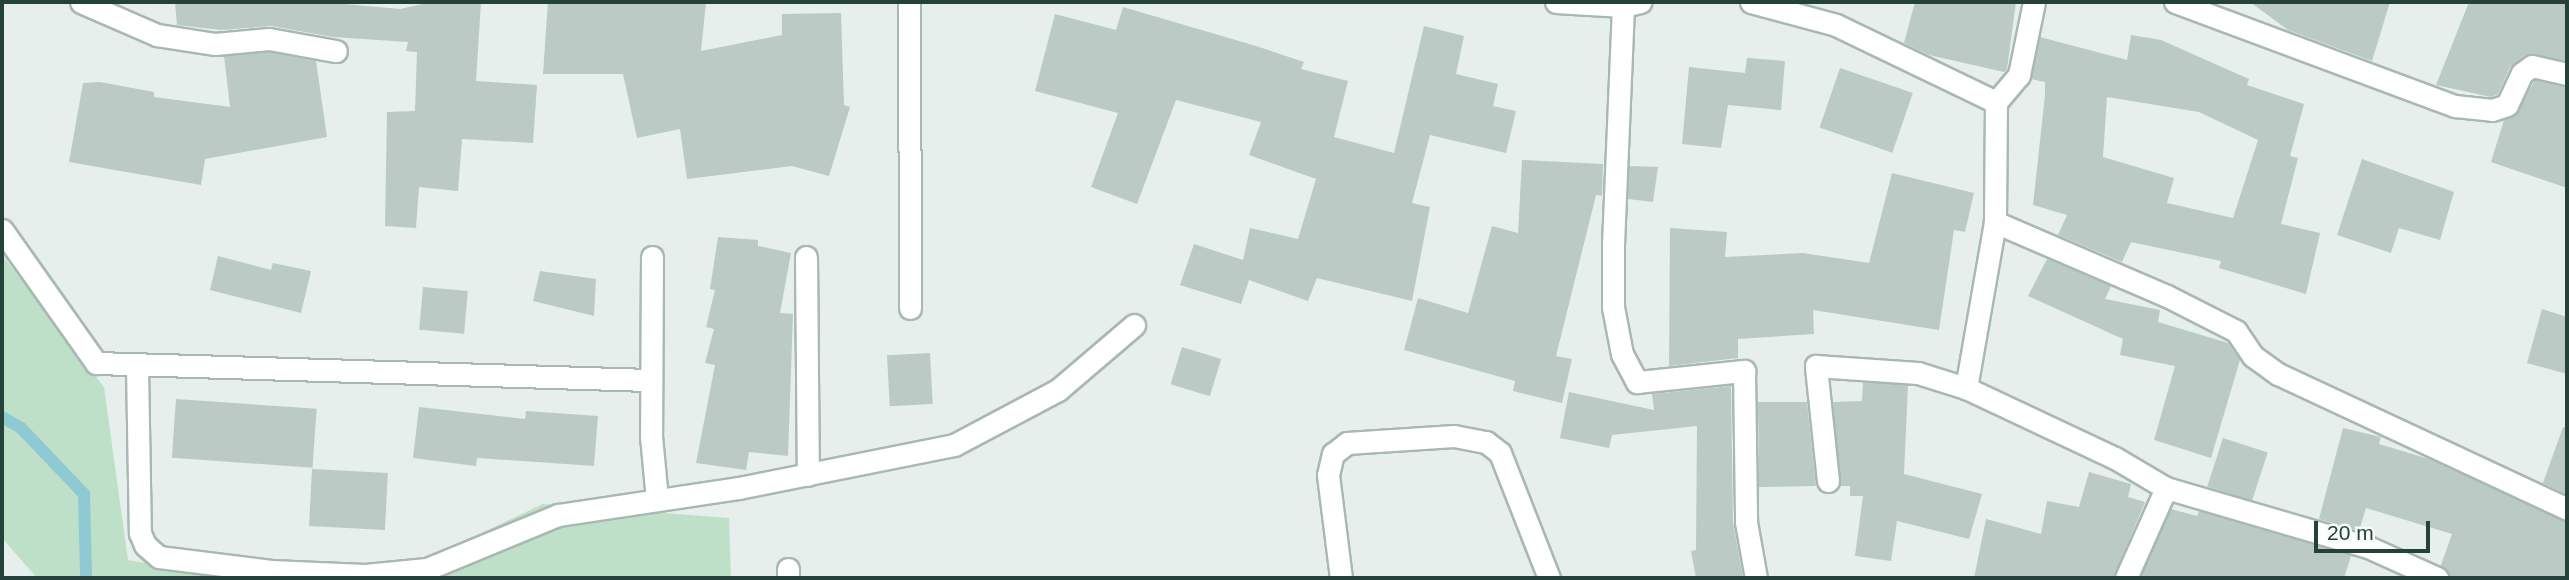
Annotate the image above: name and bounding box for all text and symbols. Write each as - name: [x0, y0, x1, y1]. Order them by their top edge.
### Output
- scale bar: [2317, 506, 2432, 550]
- text: 20 m: [2327, 521, 2374, 544]

